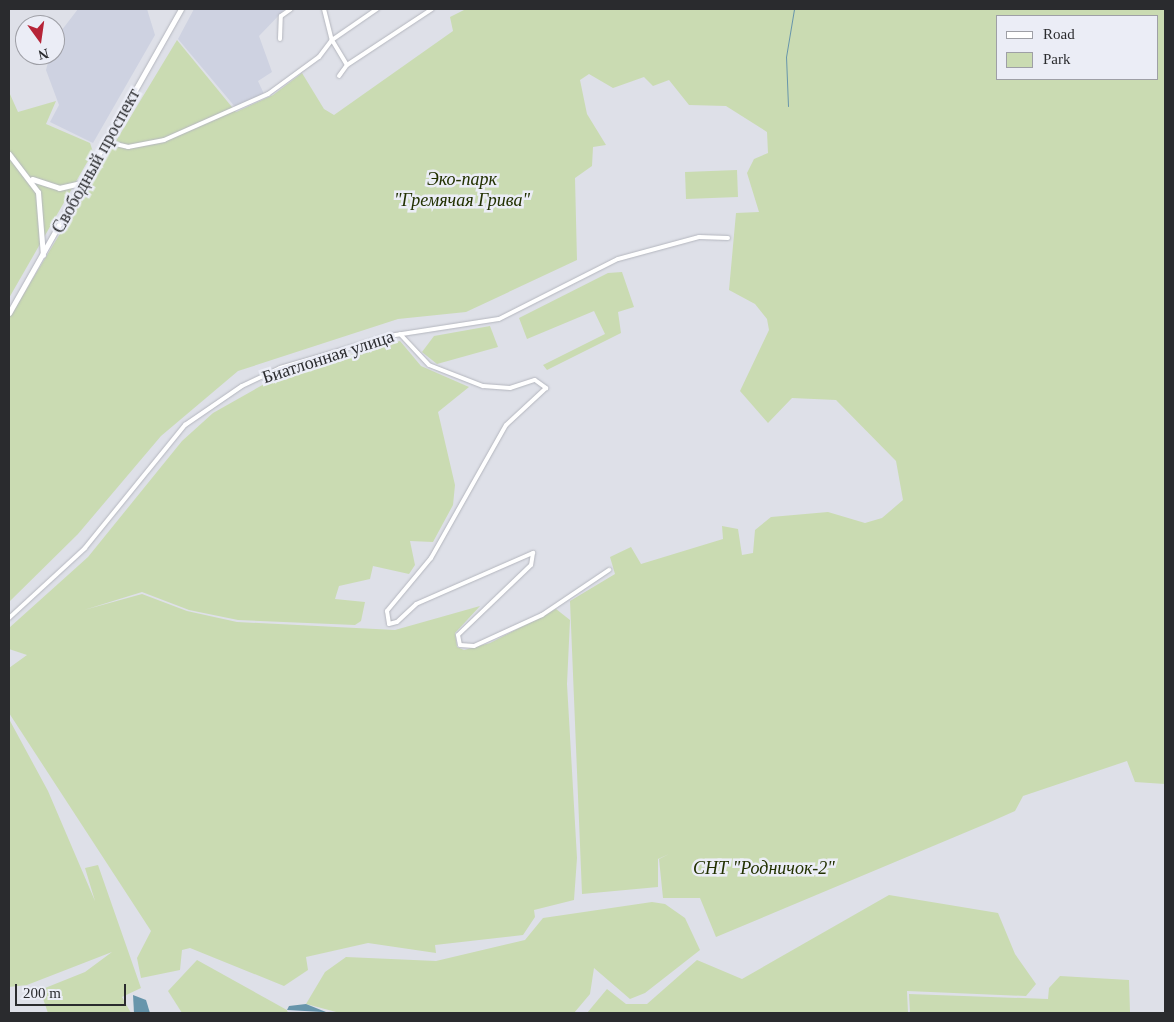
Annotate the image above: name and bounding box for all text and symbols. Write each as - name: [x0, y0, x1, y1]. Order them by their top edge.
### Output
- north arrow: [15, 15, 65, 65]
- legend: [996, 15, 1159, 80]
- text: Road: [1043, 26, 1075, 42]
- text: N: [37, 46, 50, 63]
- text: Park: [1043, 51, 1071, 67]
- street label: Свободный проспект: [47, 85, 145, 237]
- park label: Эко-парк "Гремячая Грива": [394, 169, 530, 212]
- street label: Биатлонная улица: [259, 326, 397, 388]
- park label: СНТ "Родничок-2": [693, 857, 835, 879]
- scale bar: [18, 974, 129, 1006]
- text: 200 m: [23, 985, 61, 1001]

